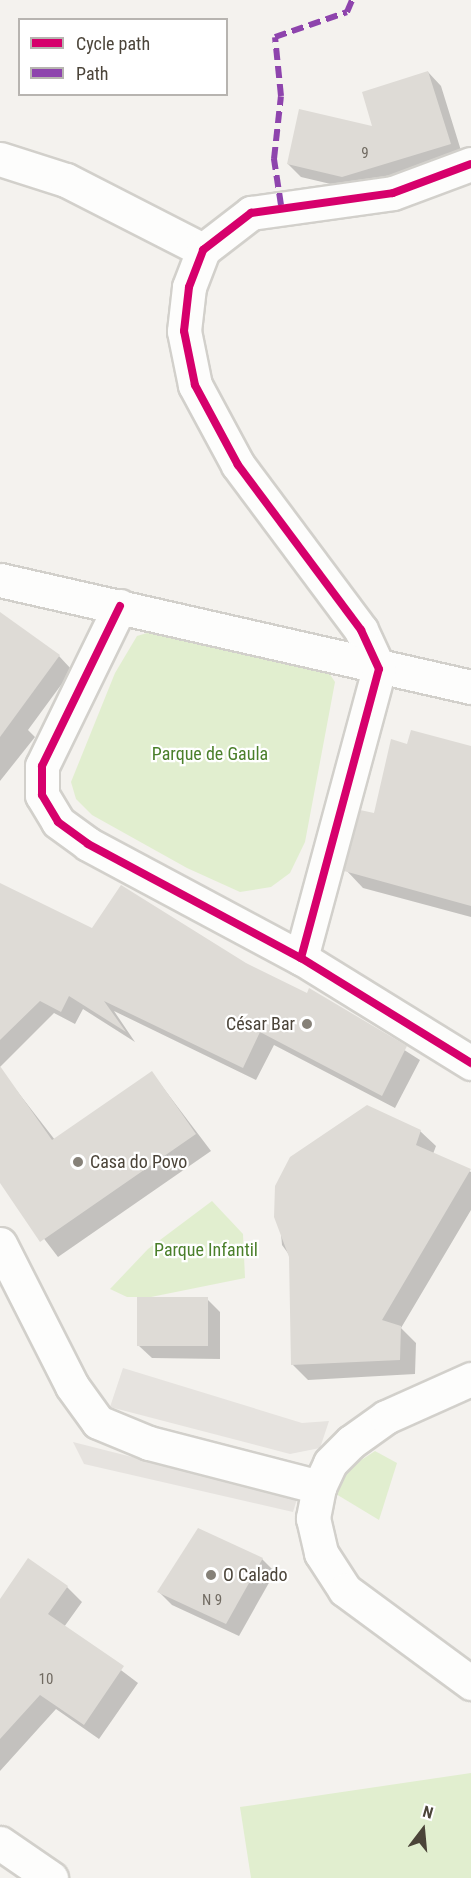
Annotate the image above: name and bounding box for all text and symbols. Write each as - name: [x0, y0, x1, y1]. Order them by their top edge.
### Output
- legend: [18, 18, 228, 96]
- text: Cycle path: [76, 33, 150, 54]
- text: Path: [76, 63, 109, 84]
- house number: 9: [361, 145, 369, 163]
- park label: Parque de Gaula: [152, 743, 268, 765]
- place label: César Bar: [226, 1013, 295, 1035]
- marker: César Bar: [300, 1017, 314, 1031]
- place label: Casa do Povo: [90, 1151, 187, 1173]
- marker: Casa do Povo: [71, 1155, 85, 1169]
- park label: Parque Infantil: [154, 1239, 258, 1261]
- place label: O Calado: [223, 1564, 287, 1586]
- marker: O Calado: [204, 1568, 218, 1582]
- house number: N 9: [202, 1592, 222, 1610]
- house number: 10: [39, 1671, 53, 1689]
- north arrow: [393, 1800, 453, 1860]
- text: N: [421, 1802, 435, 1823]

